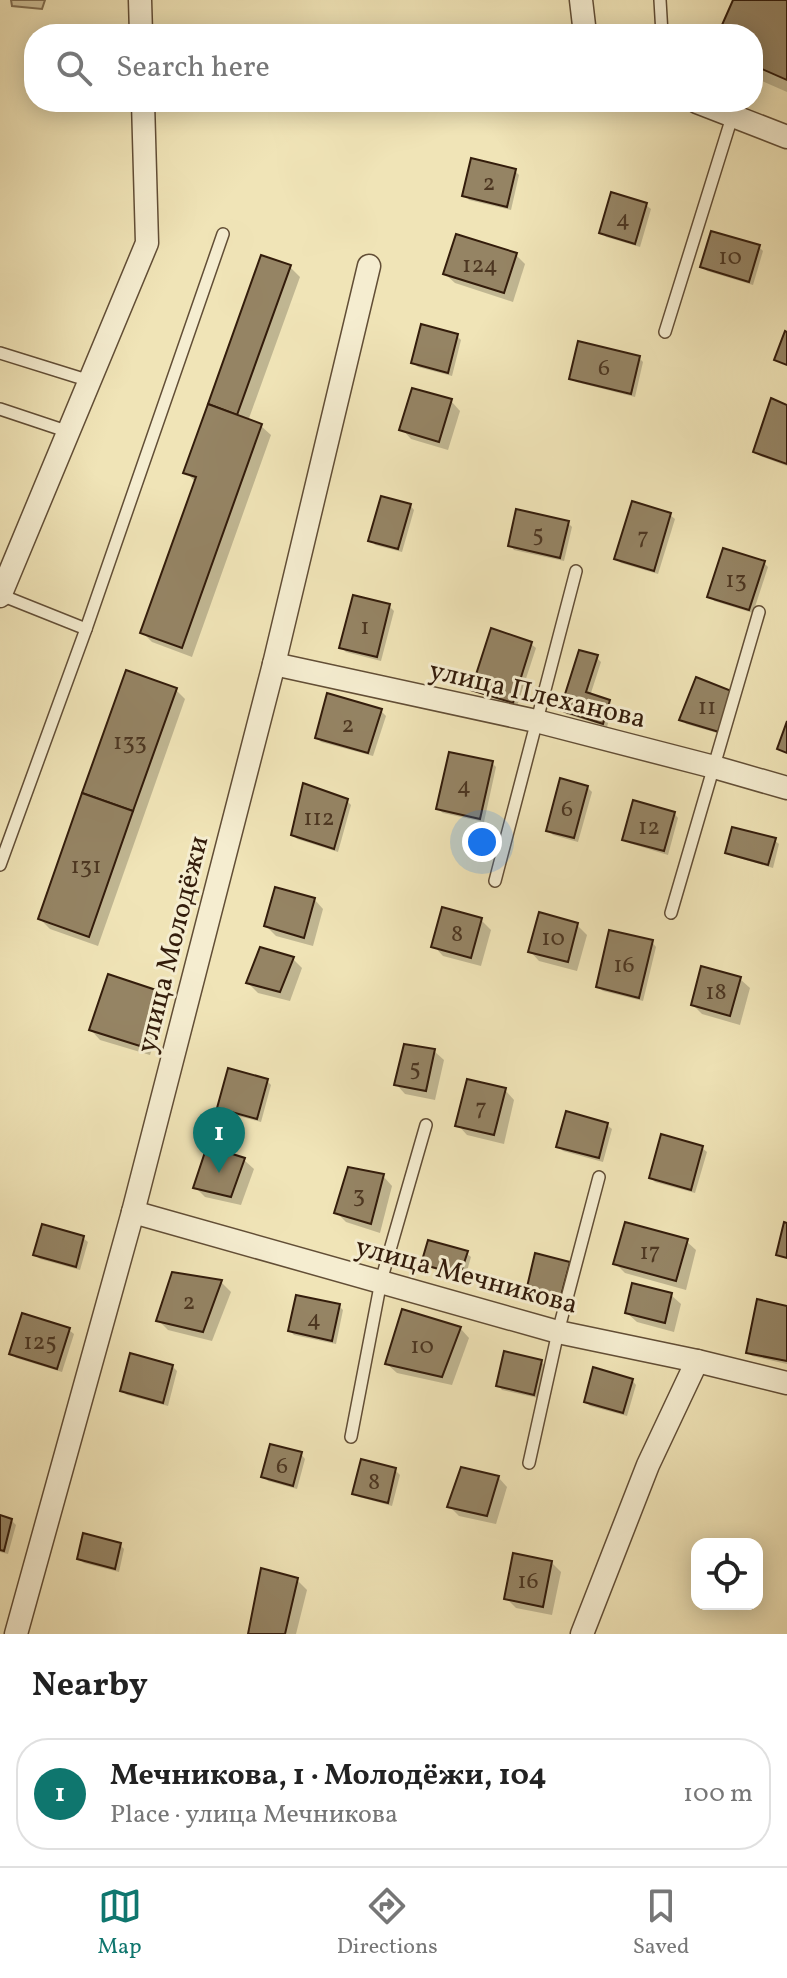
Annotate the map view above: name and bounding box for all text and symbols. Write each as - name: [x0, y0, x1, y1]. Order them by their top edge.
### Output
- search box: [24, 24, 763, 112]
- icon: search: [52, 46, 96, 90]
- text: Search here: [116, 47, 270, 89]
- house number: 2: [483, 167, 495, 201]
- house number: 4: [616, 203, 630, 237]
- house number: 10: [718, 241, 742, 275]
- house number: 124: [462, 249, 498, 283]
- house number: 6: [598, 352, 610, 386]
- house number: 5: [532, 518, 544, 552]
- house number: 7: [637, 521, 649, 555]
- house number: 13: [725, 564, 747, 598]
- house number: 1: [360, 611, 370, 645]
- street label: улица Плеханова: [425, 652, 650, 739]
- house number: 11: [698, 691, 716, 725]
- house number: 2: [342, 709, 354, 743]
- house number: 133: [113, 726, 147, 760]
- house number: 4: [457, 770, 471, 804]
- house number: 6: [561, 793, 573, 827]
- house number: 112: [303, 802, 335, 836]
- house number: 12: [638, 811, 660, 845]
- your location: [462, 822, 502, 862]
- street label: улица Молодёжи: [128, 832, 219, 1057]
- house number: 131: [71, 850, 101, 884]
- house number: 8: [451, 918, 463, 952]
- house number: 10: [541, 922, 565, 956]
- house number: 16: [613, 949, 635, 983]
- house number: 18: [705, 976, 727, 1010]
- house number: 5: [409, 1052, 421, 1086]
- house number: 7: [475, 1092, 487, 1126]
- pin: 1: [193, 1107, 245, 1173]
- house number: 3: [353, 1179, 365, 1213]
- street label: улица Мечникова: [351, 1228, 582, 1325]
- house number: 17: [640, 1236, 660, 1270]
- house number: 2: [183, 1286, 195, 1320]
- house number: 4: [307, 1303, 321, 1337]
- house number: 125: [23, 1326, 57, 1360]
- house number: 10: [410, 1330, 434, 1364]
- house number: 6: [276, 1450, 288, 1484]
- house number: 8: [368, 1466, 380, 1500]
- map controls: [691, 1538, 763, 1610]
- button: locate: [691, 1538, 763, 1610]
- house number: 16: [517, 1565, 539, 1599]
- text: Nearby: [32, 1663, 148, 1710]
- text: Мечникова, 1 · Молодёжи, 104: [110, 1755, 547, 1797]
- text: 1: [55, 1776, 65, 1812]
- text: 100 m: [683, 1776, 753, 1812]
- text: Place · улица Мечникова: [110, 1797, 398, 1833]
- tab: Map: [98, 1884, 142, 1963]
- tab: Directions: [337, 1884, 438, 1963]
- tab: Saved: [633, 1884, 689, 1963]

